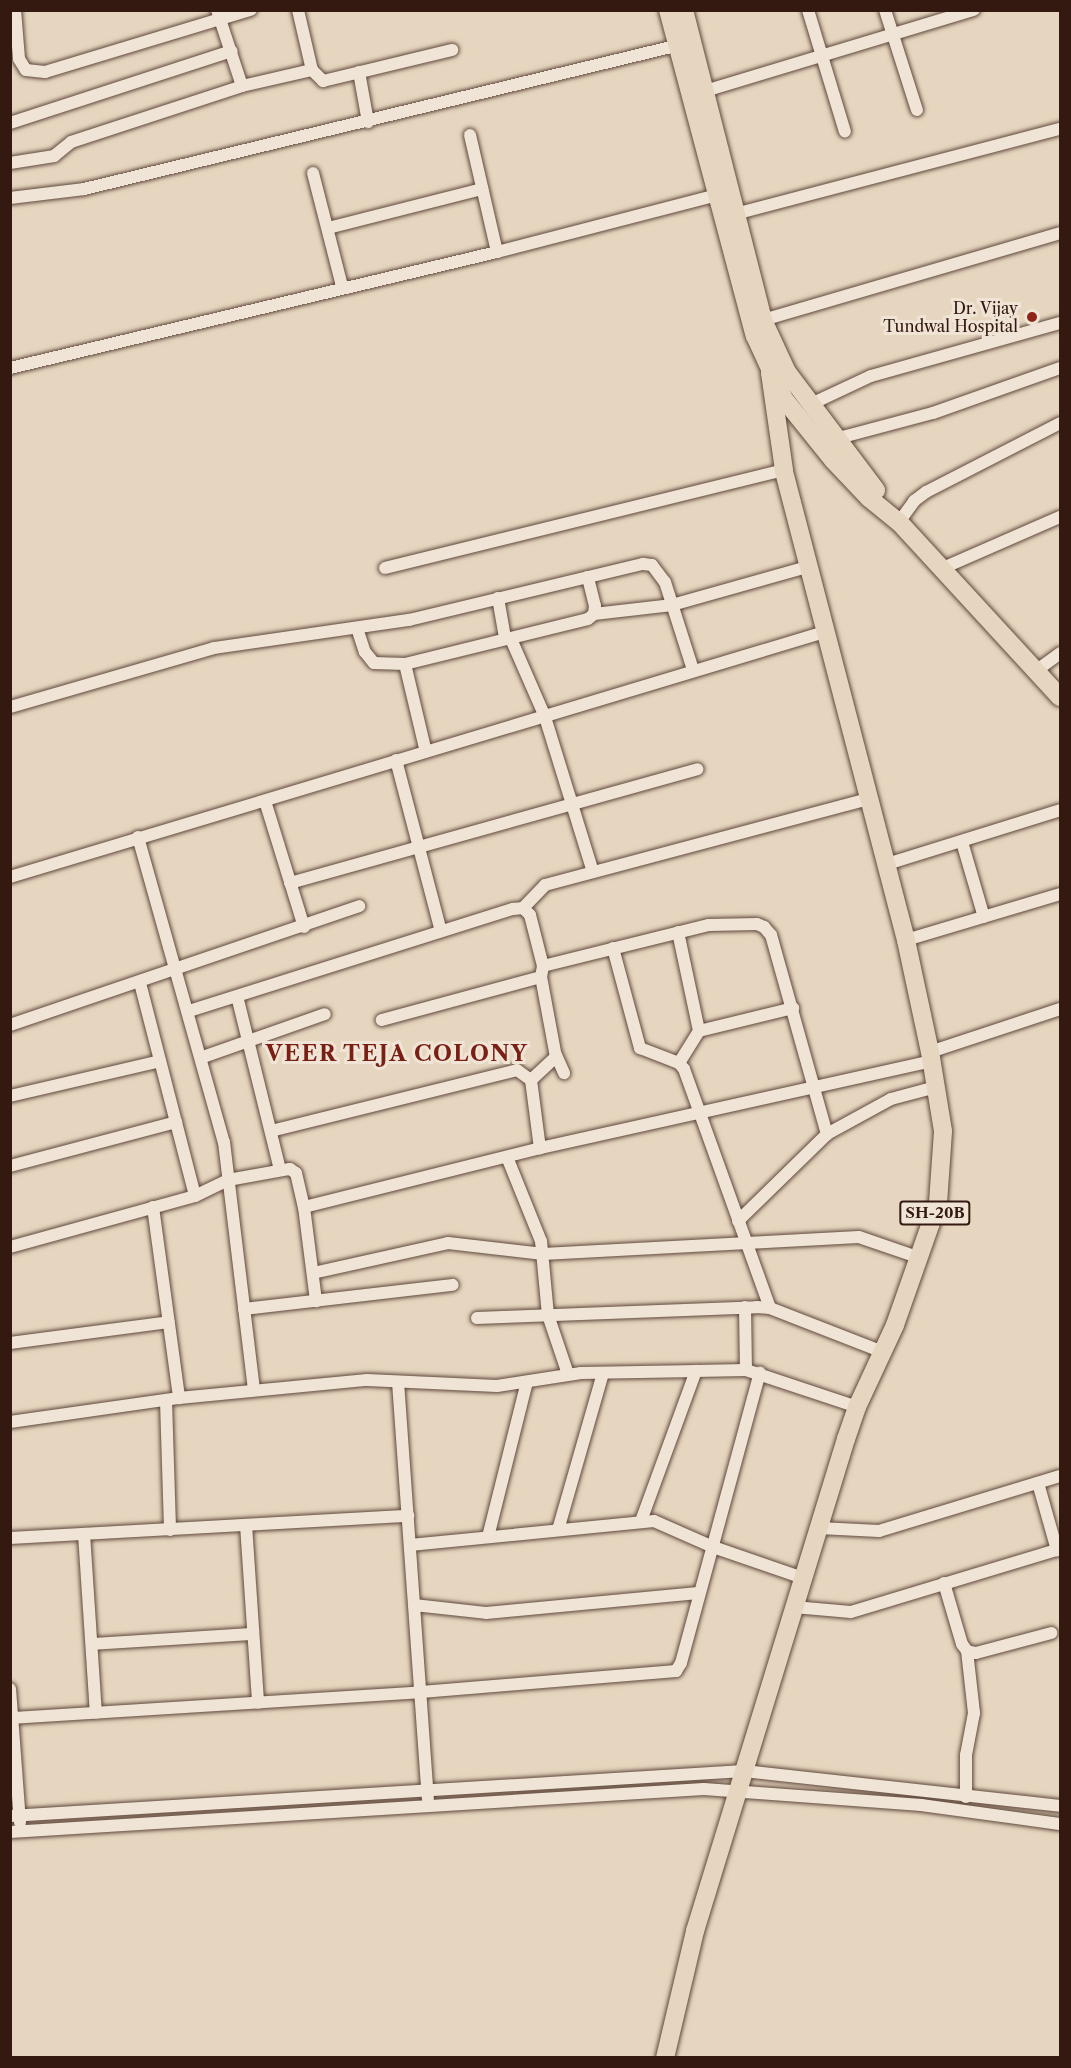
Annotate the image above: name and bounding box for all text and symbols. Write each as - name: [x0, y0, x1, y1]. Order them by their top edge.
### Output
- place label: Dr. Vijay Tundwal Hospital: [883, 298, 1018, 336]
- marker: Dr. Vijay Tundwal Hospital: [1023, 308, 1041, 326]
- district label: VEER TEJA COLONY: [265, 1041, 529, 1067]
- road number: SH-20B: [899, 1201, 971, 1225]

